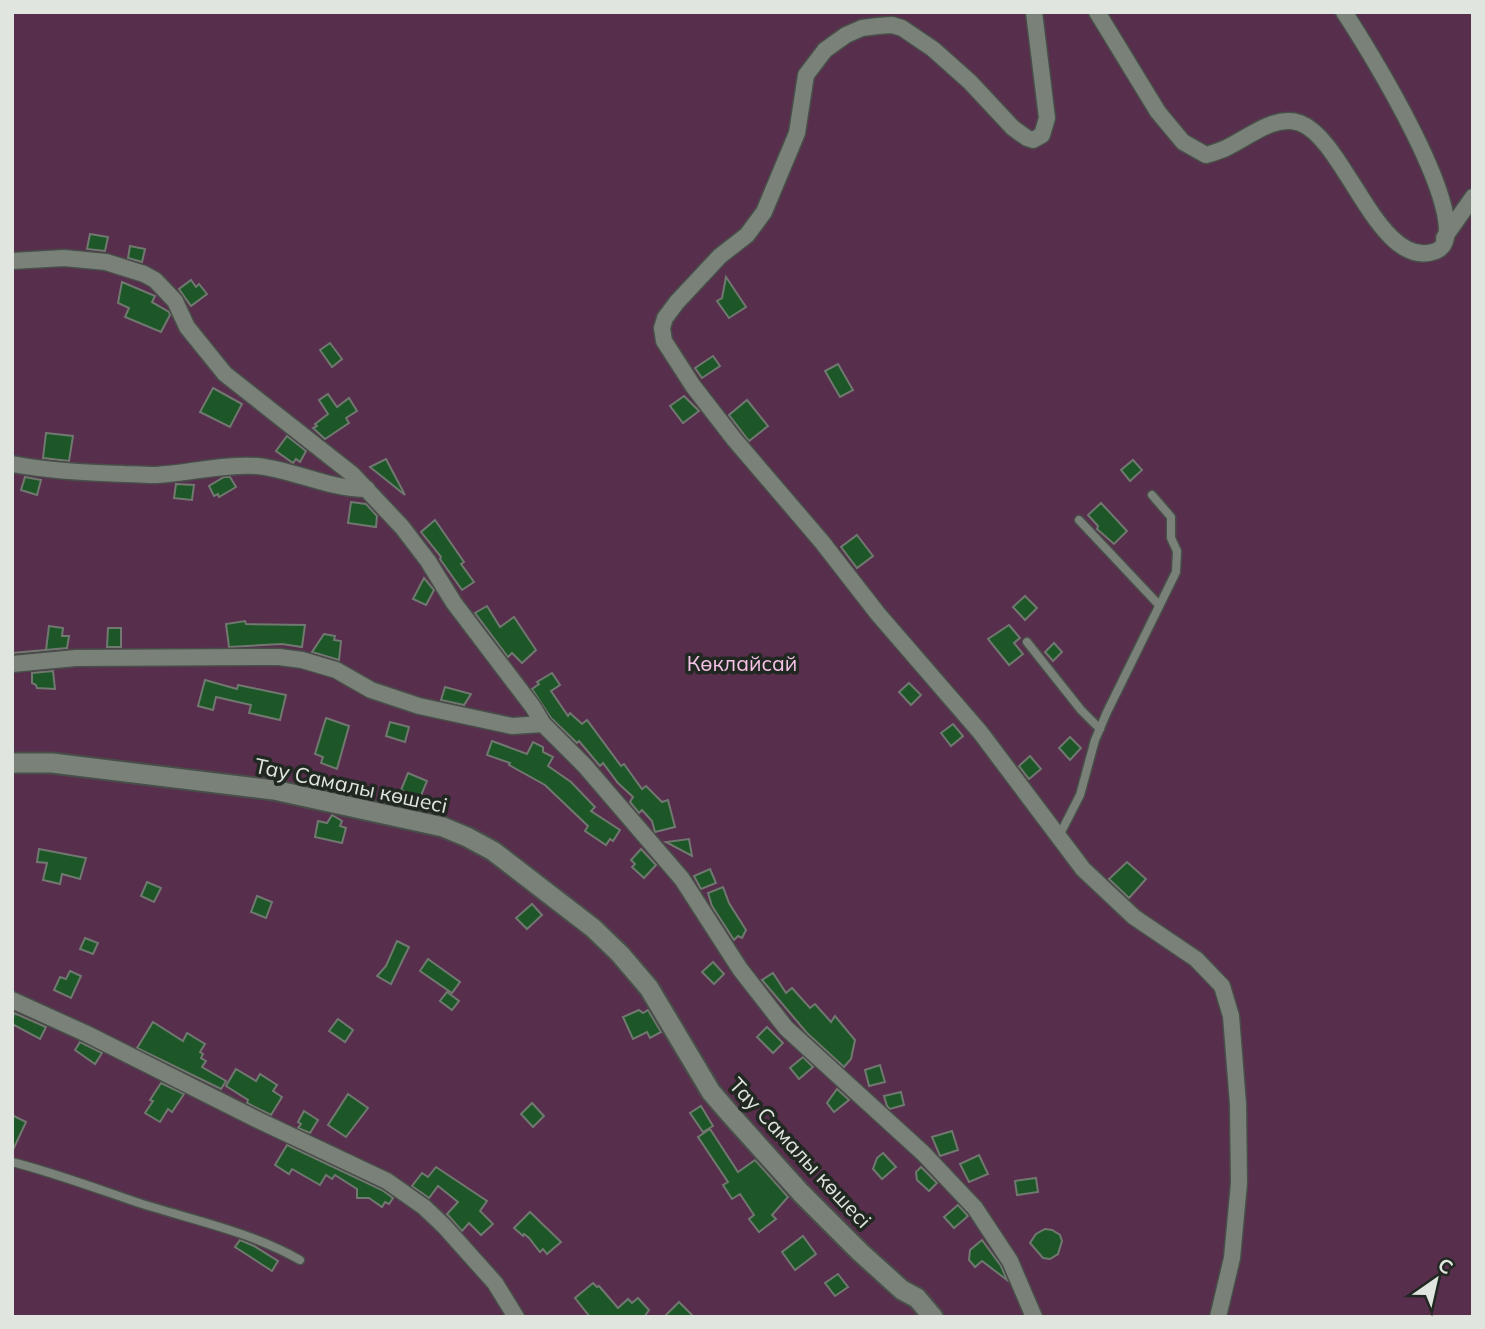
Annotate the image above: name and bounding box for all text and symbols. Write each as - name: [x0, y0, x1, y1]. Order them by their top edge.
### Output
- park label: Көклайсай: [687, 650, 797, 676]
- street label: Тау Самалы көшесі: [253, 752, 450, 818]
- street label: Тау Самалы көшесі: [724, 1072, 877, 1233]
- north arrow: [1401, 1245, 1471, 1315]
- text: С: [1433, 1252, 1458, 1279]

